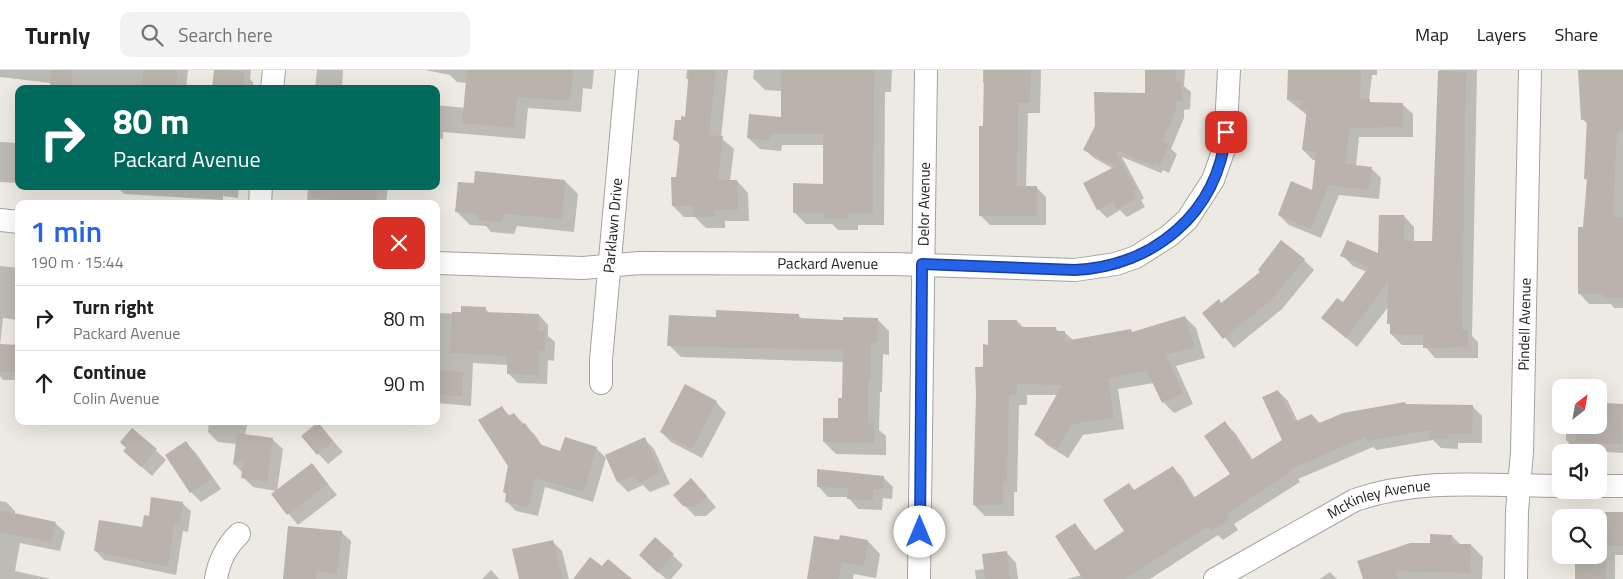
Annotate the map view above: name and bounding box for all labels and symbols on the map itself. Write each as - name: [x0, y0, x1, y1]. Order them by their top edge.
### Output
- pin: [1205, 111, 1247, 153]
- street label: Delor Avenue: [912, 162, 936, 246]
- street label: Parklawn Drive: [597, 177, 628, 274]
- street label: Packard Avenue: [777, 252, 878, 275]
- street label: Pindell Avenue: [1512, 278, 1537, 371]
- north arrow: [1552, 379, 1608, 434]
- street label: McKinley Avenue: [1323, 474, 1431, 525]
- position arrow: [893, 505, 945, 557]

